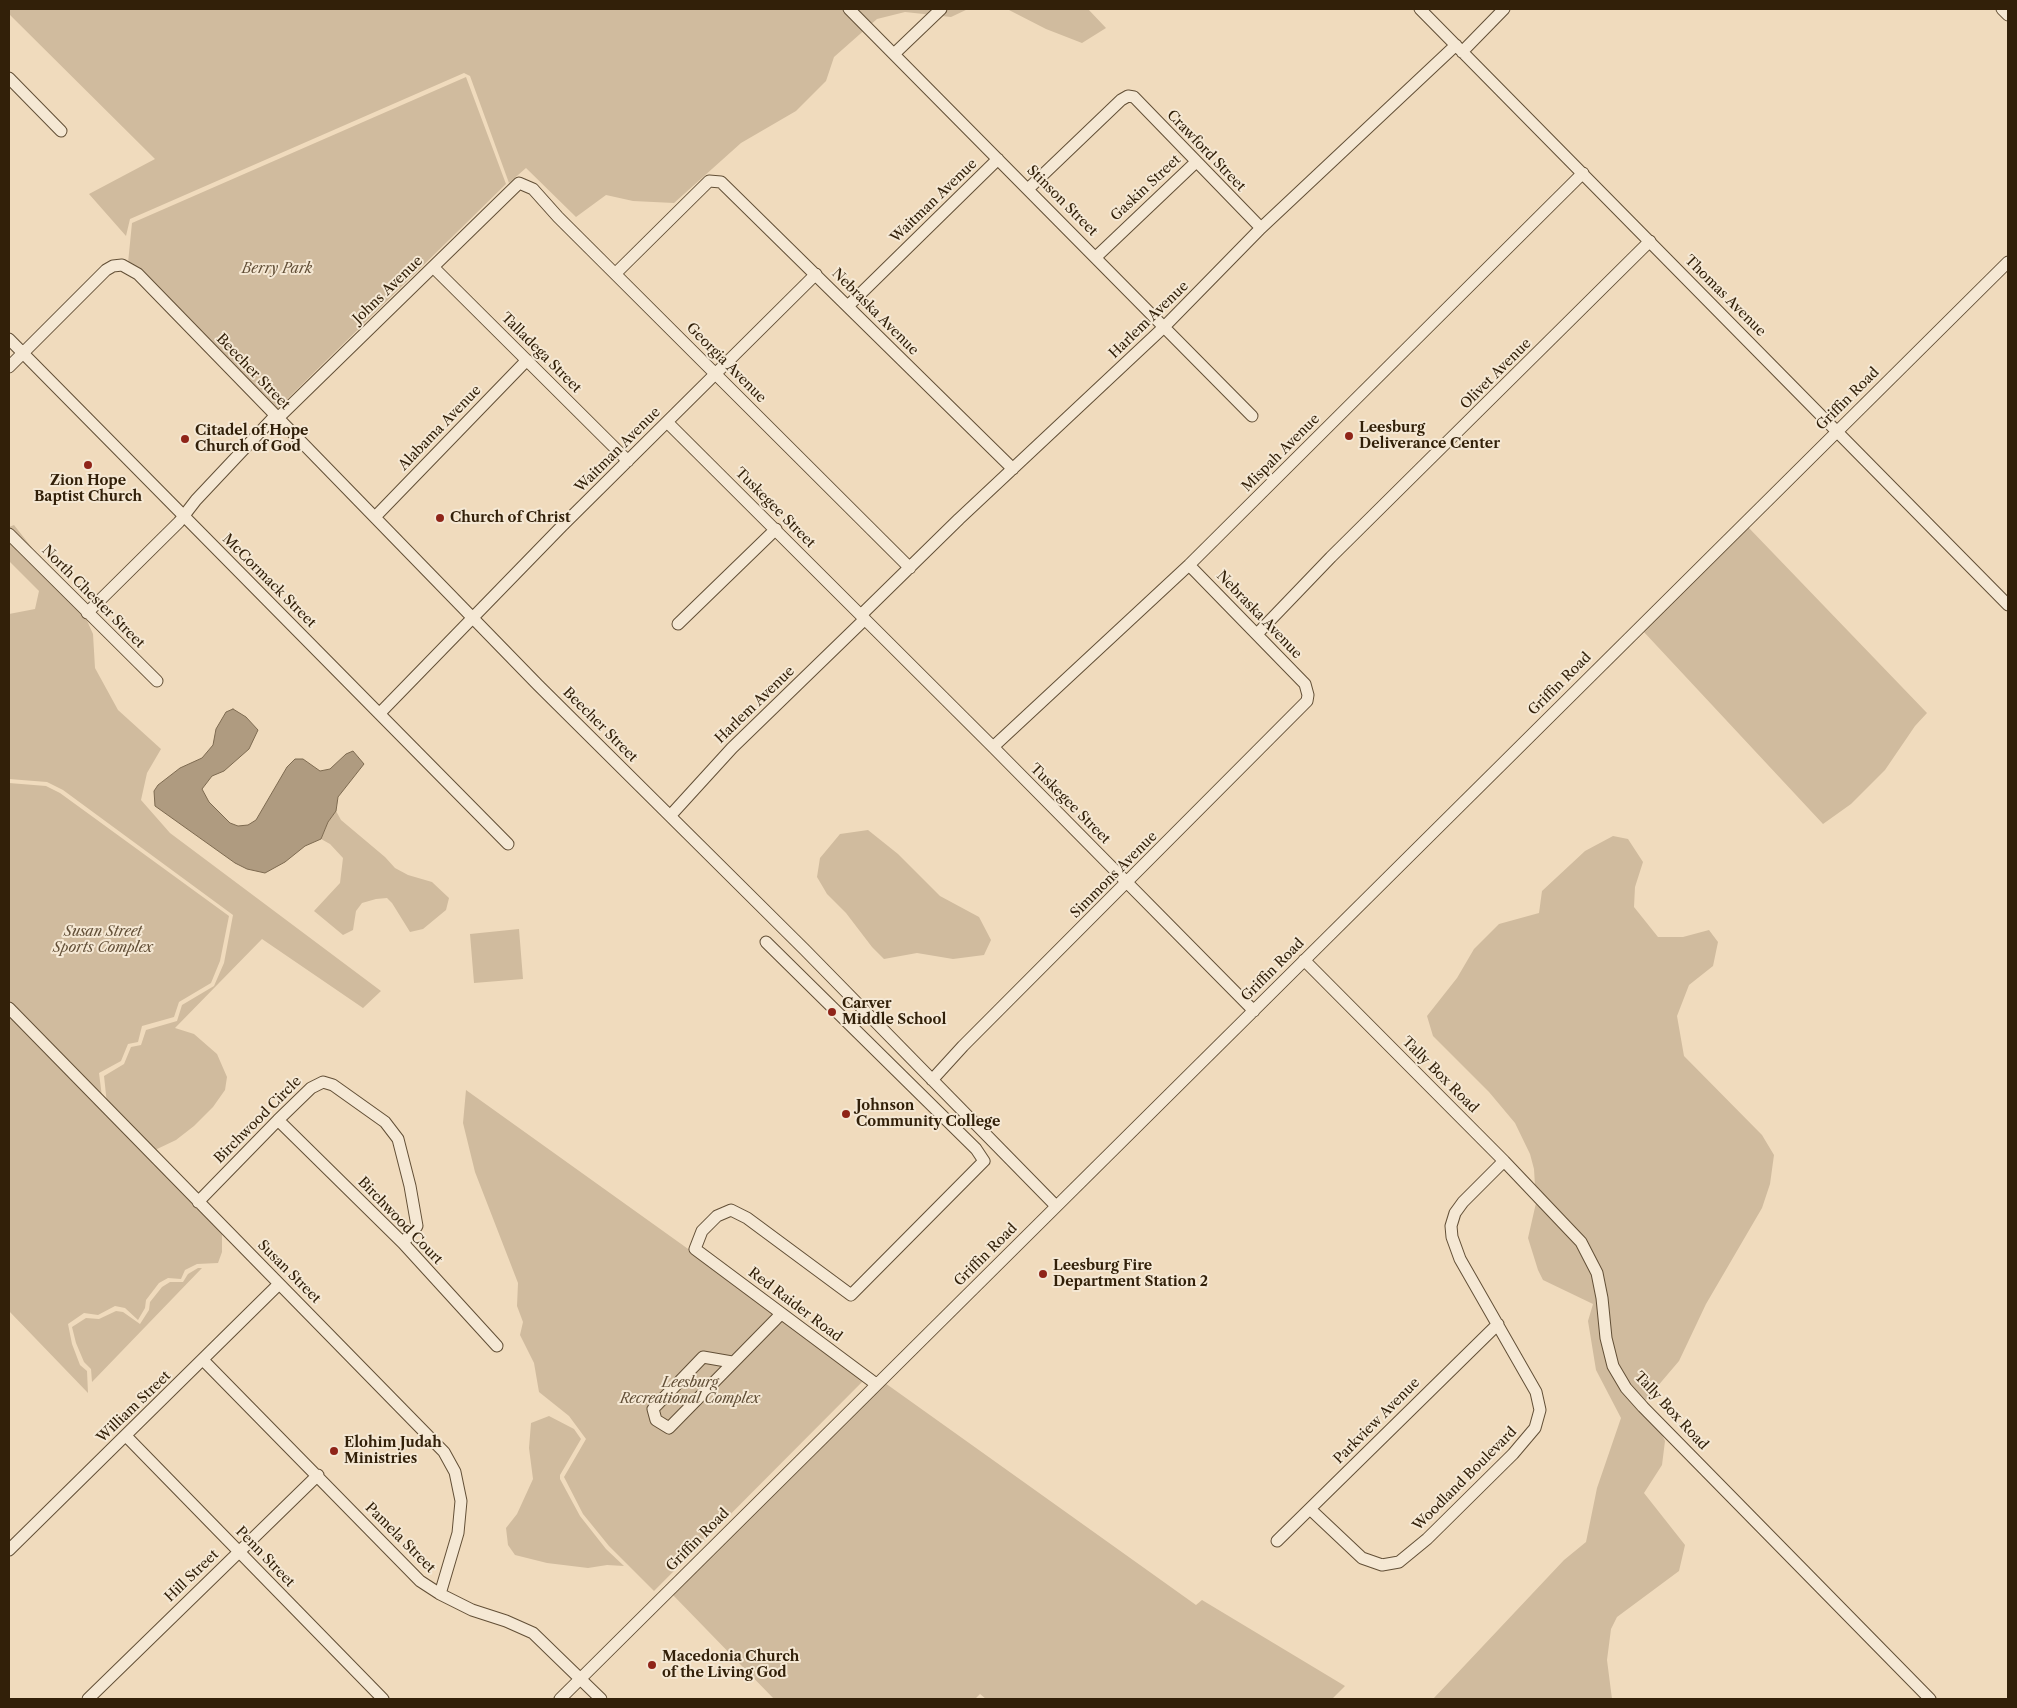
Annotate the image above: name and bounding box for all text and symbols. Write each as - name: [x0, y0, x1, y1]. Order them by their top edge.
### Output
- street label: Crawford Street: [1163, 107, 1249, 195]
- street label: Gaskin Street: [1108, 151, 1184, 225]
- street label: Waitman Avenue: [887, 156, 981, 246]
- street label: Stinson Street: [1023, 162, 1101, 240]
- street label: Thomas Avenue: [1681, 252, 1769, 340]
- street label: Johns Avenue: [350, 253, 426, 327]
- park label: Berry Park: [242, 261, 312, 277]
- street label: Nebraska Avenue: [828, 265, 922, 359]
- street label: Harlem Avenue: [1106, 278, 1192, 362]
- street label: Talladega Street: [497, 309, 585, 397]
- street label: Georgia Avenue: [683, 320, 769, 406]
- street label: Beecher Street: [213, 331, 293, 413]
- street label: Olivet Avenue: [1457, 335, 1535, 413]
- street label: Griffin Road: [1813, 364, 1883, 434]
- street label: Alabama Avenue: [395, 382, 485, 474]
- street label: Waitman Avenue: [572, 404, 664, 496]
- street label: Mispah Avenue: [1239, 411, 1323, 495]
- place label: Leesburg Deliverance Center: [1359, 420, 1500, 452]
- place label: Citadel of Hope Church of God: [195, 423, 308, 456]
- marker: Leesburg Deliverance Center: [1343, 430, 1355, 442]
- marker: Citadel of Hope Church of God: [179, 433, 191, 445]
- marker: Zion Hope Baptist Church: [82, 459, 94, 471]
- street label: Tuskegee Street: [731, 464, 819, 552]
- place label: Zion Hope Baptist Church: [34, 473, 142, 506]
- place label: Church of Christ: [450, 510, 571, 526]
- marker: Church of Christ: [434, 512, 446, 524]
- street label: McCormack Street: [219, 531, 319, 631]
- street label: North Chester Street: [38, 542, 148, 652]
- street label: Nebraska Avenue: [1213, 568, 1305, 662]
- street label: Griffin Road: [1525, 649, 1595, 719]
- street label: Harlem Avenue: [712, 663, 798, 747]
- street label: Beecher Street: [559, 684, 641, 766]
- street label: Tuskegee Street: [1026, 760, 1114, 848]
- street label: Simmons Avenue: [1067, 828, 1161, 922]
- park label: Susan Street Sports Complex: [53, 924, 153, 956]
- street label: Griffin Road: [1238, 935, 1308, 1005]
- place label: Carver Middle School: [842, 996, 946, 1028]
- marker: Carver Middle School: [826, 1006, 838, 1018]
- street label: Tally Box Road: [1398, 1033, 1482, 1117]
- street label: Birchwood Circle: [211, 1073, 305, 1167]
- place label: Johnson Community College: [856, 1098, 1000, 1130]
- marker: Johnson Community College: [840, 1108, 852, 1120]
- street label: Birchwood Court: [354, 1174, 446, 1268]
- street label: Griffin Road: [951, 1220, 1021, 1290]
- street label: Susan Street: [254, 1237, 324, 1307]
- place label: Leesburg Fire Department Station 2: [1053, 1258, 1208, 1290]
- street label: Red Raider Road: [745, 1264, 845, 1346]
- marker: Leesburg Fire Department Station 2: [1037, 1268, 1049, 1280]
- street label: William Street: [94, 1368, 174, 1446]
- street label: Tally Box Road: [1631, 1368, 1711, 1454]
- park label: Leesburg Recreational Complex: [620, 1375, 760, 1408]
- street label: Parkview Avenue: [1331, 1375, 1423, 1467]
- street label: Woodland Boulevard: [1410, 1424, 1520, 1534]
- place label: Elohim Judah Ministries: [344, 1435, 442, 1468]
- marker: Elohim Judah Ministries: [328, 1445, 340, 1457]
- street label: Pamela Street: [361, 1499, 439, 1577]
- street label: Griffin Road: [663, 1505, 733, 1575]
- street label: Penn Street: [232, 1523, 298, 1591]
- street label: Hill Street: [162, 1546, 222, 1606]
- place label: Macedonia Church of the Living God: [662, 1649, 799, 1681]
- marker: Macedonia Church of the Living God: [646, 1659, 658, 1671]

